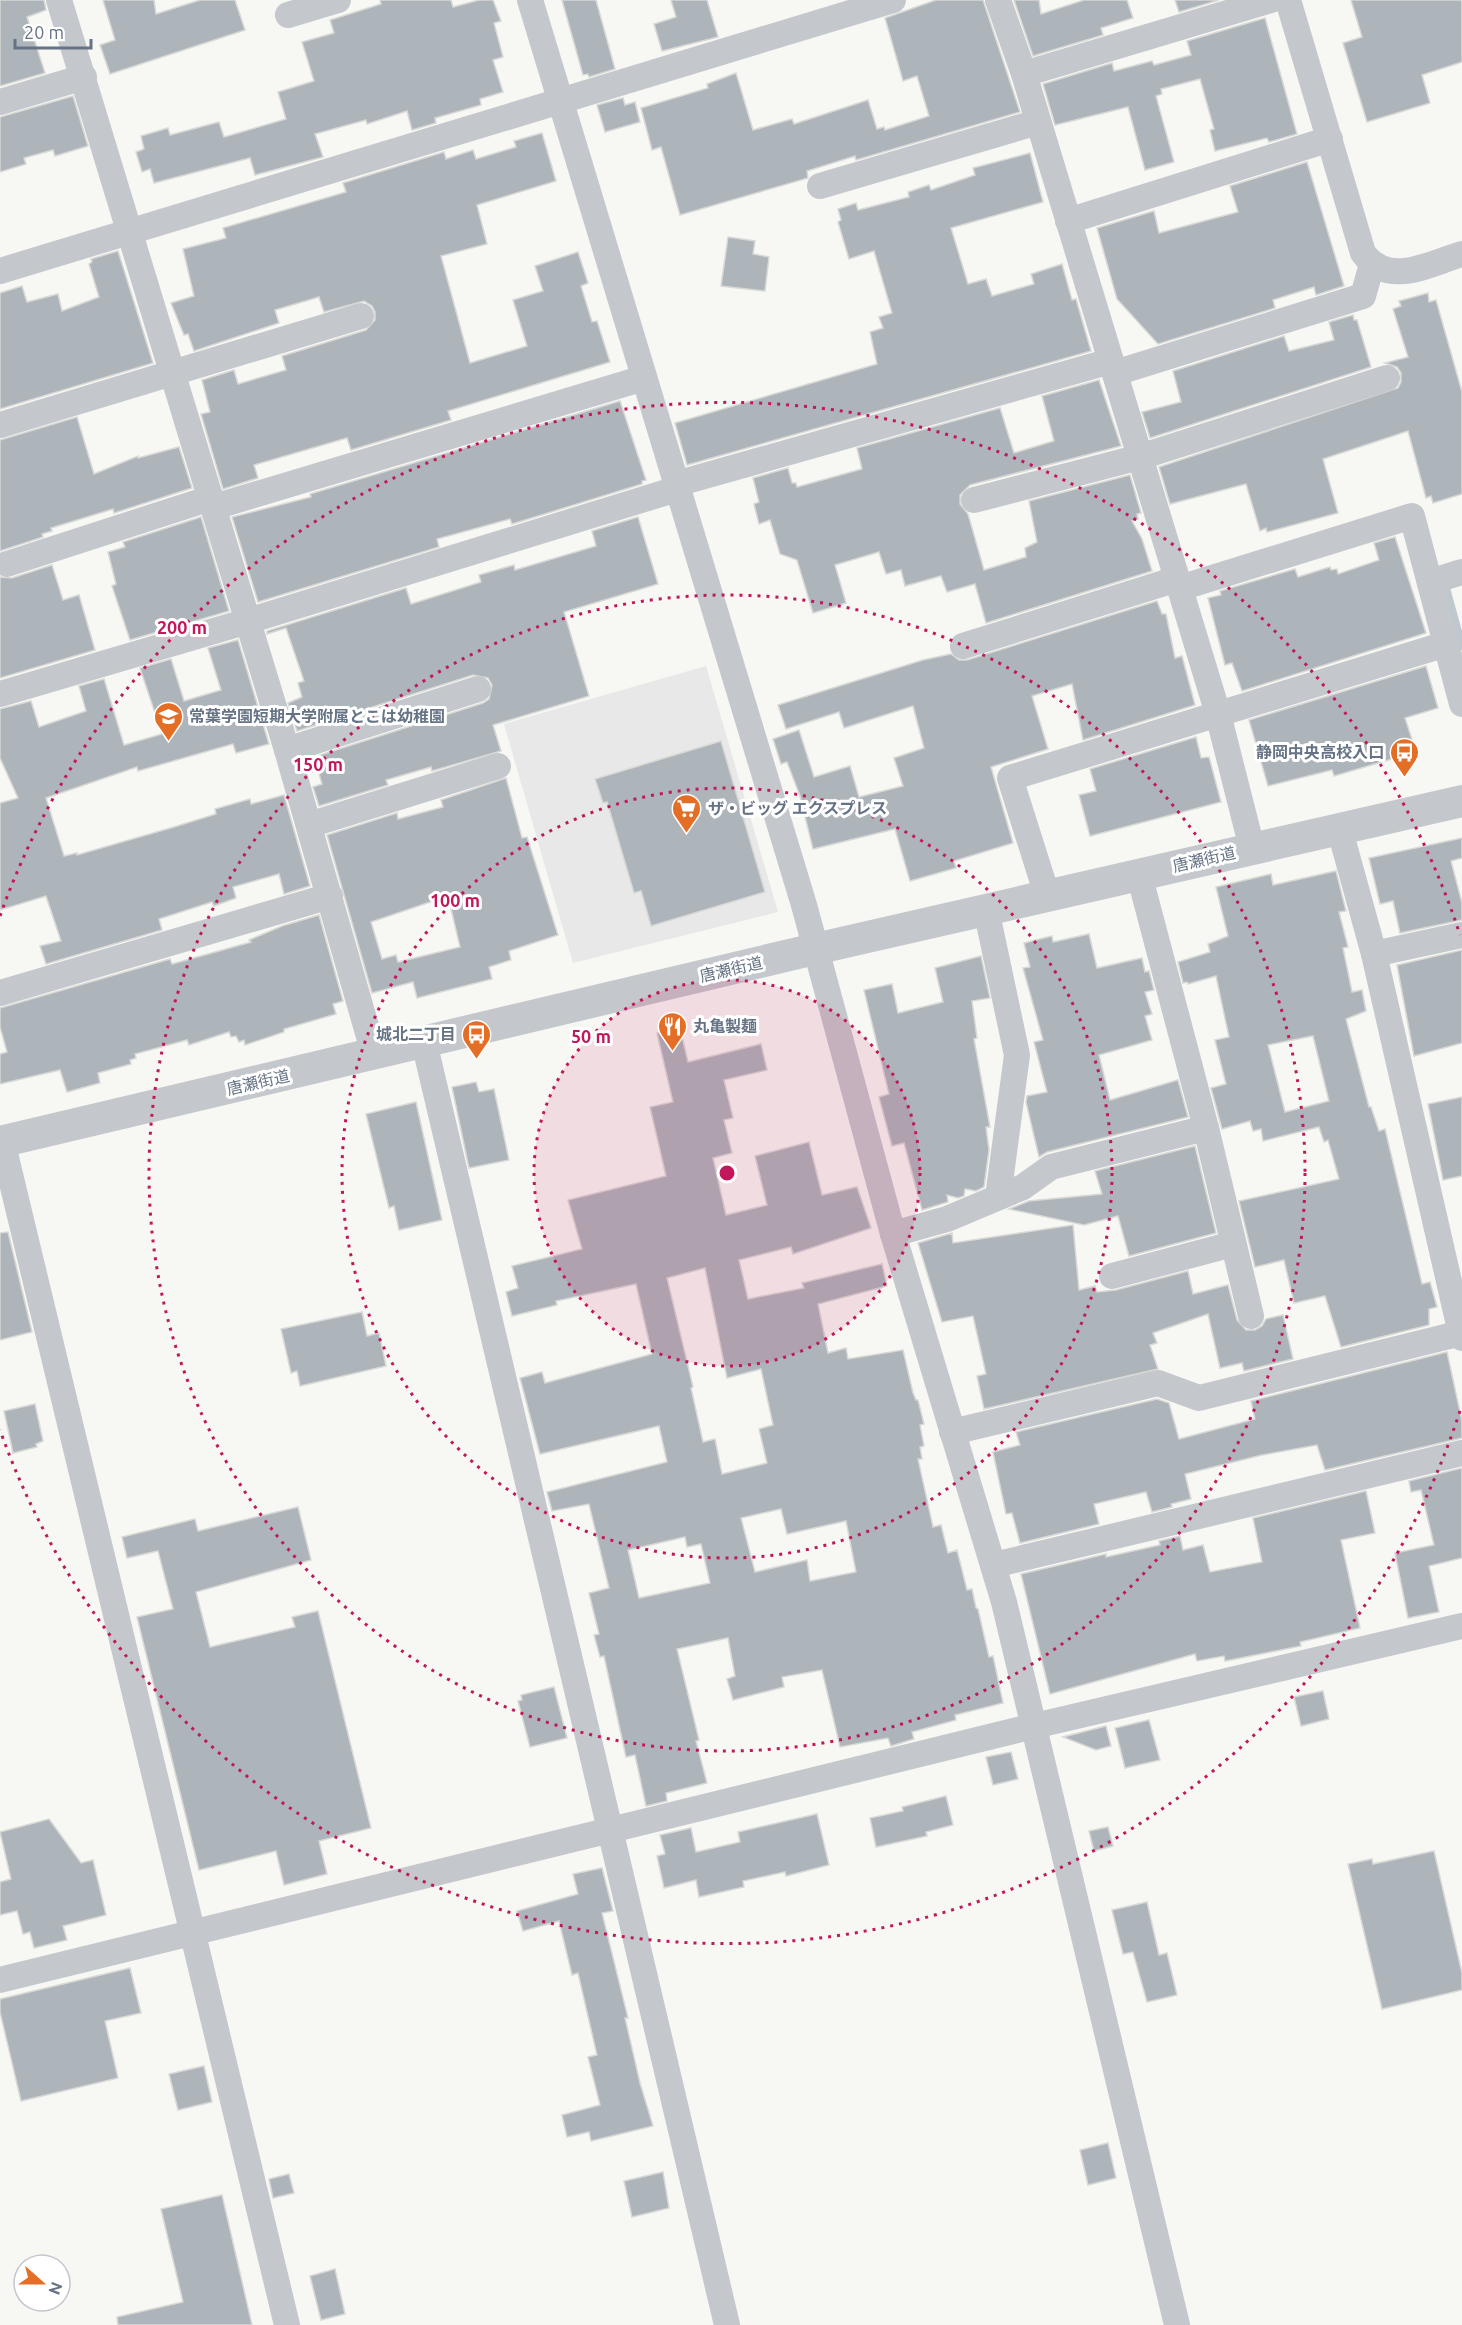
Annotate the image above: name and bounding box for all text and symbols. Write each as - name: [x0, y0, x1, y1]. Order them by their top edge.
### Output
- scale bar: [15, 12, 92, 50]
- text: 20 m: [24, 22, 64, 42]
- text: 200 m: [157, 617, 207, 637]
- school or university icon: 常葉学園短期大学附属とこは幼稚園: [152, 700, 184, 742]
- place label: 常葉学園短期大学附属とこは幼稚園: [189, 707, 445, 725]
- bus stop icon: 静岡中央高校入口: [1389, 736, 1421, 778]
- place label: 静岡中央高校入口: [1256, 743, 1384, 761]
- text: 150 m: [293, 754, 343, 774]
- supermarket icon: ザ・ビッグ エクスプレス: [671, 792, 703, 834]
- place label: ザ・ビッグ エクスプレス: [708, 799, 887, 817]
- street label: 唐瀬街道: [1171, 843, 1237, 875]
- text: 100 m: [430, 890, 480, 910]
- street label: 唐瀬街道: [698, 953, 764, 985]
- restaurant icon: 丸亀製麺: [656, 1010, 688, 1052]
- place label: 丸亀製麺: [693, 1017, 757, 1035]
- bus stop icon: 城北二丁目: [461, 1018, 493, 1060]
- place label: 城北二丁目: [376, 1025, 456, 1043]
- text: 50 m: [571, 1026, 611, 1046]
- street label: 唐瀬街道: [225, 1066, 291, 1098]
- centre of rings: [717, 1163, 737, 1183]
- north arrow: [12, 2253, 72, 2313]
- text: N: [45, 2280, 67, 2297]

